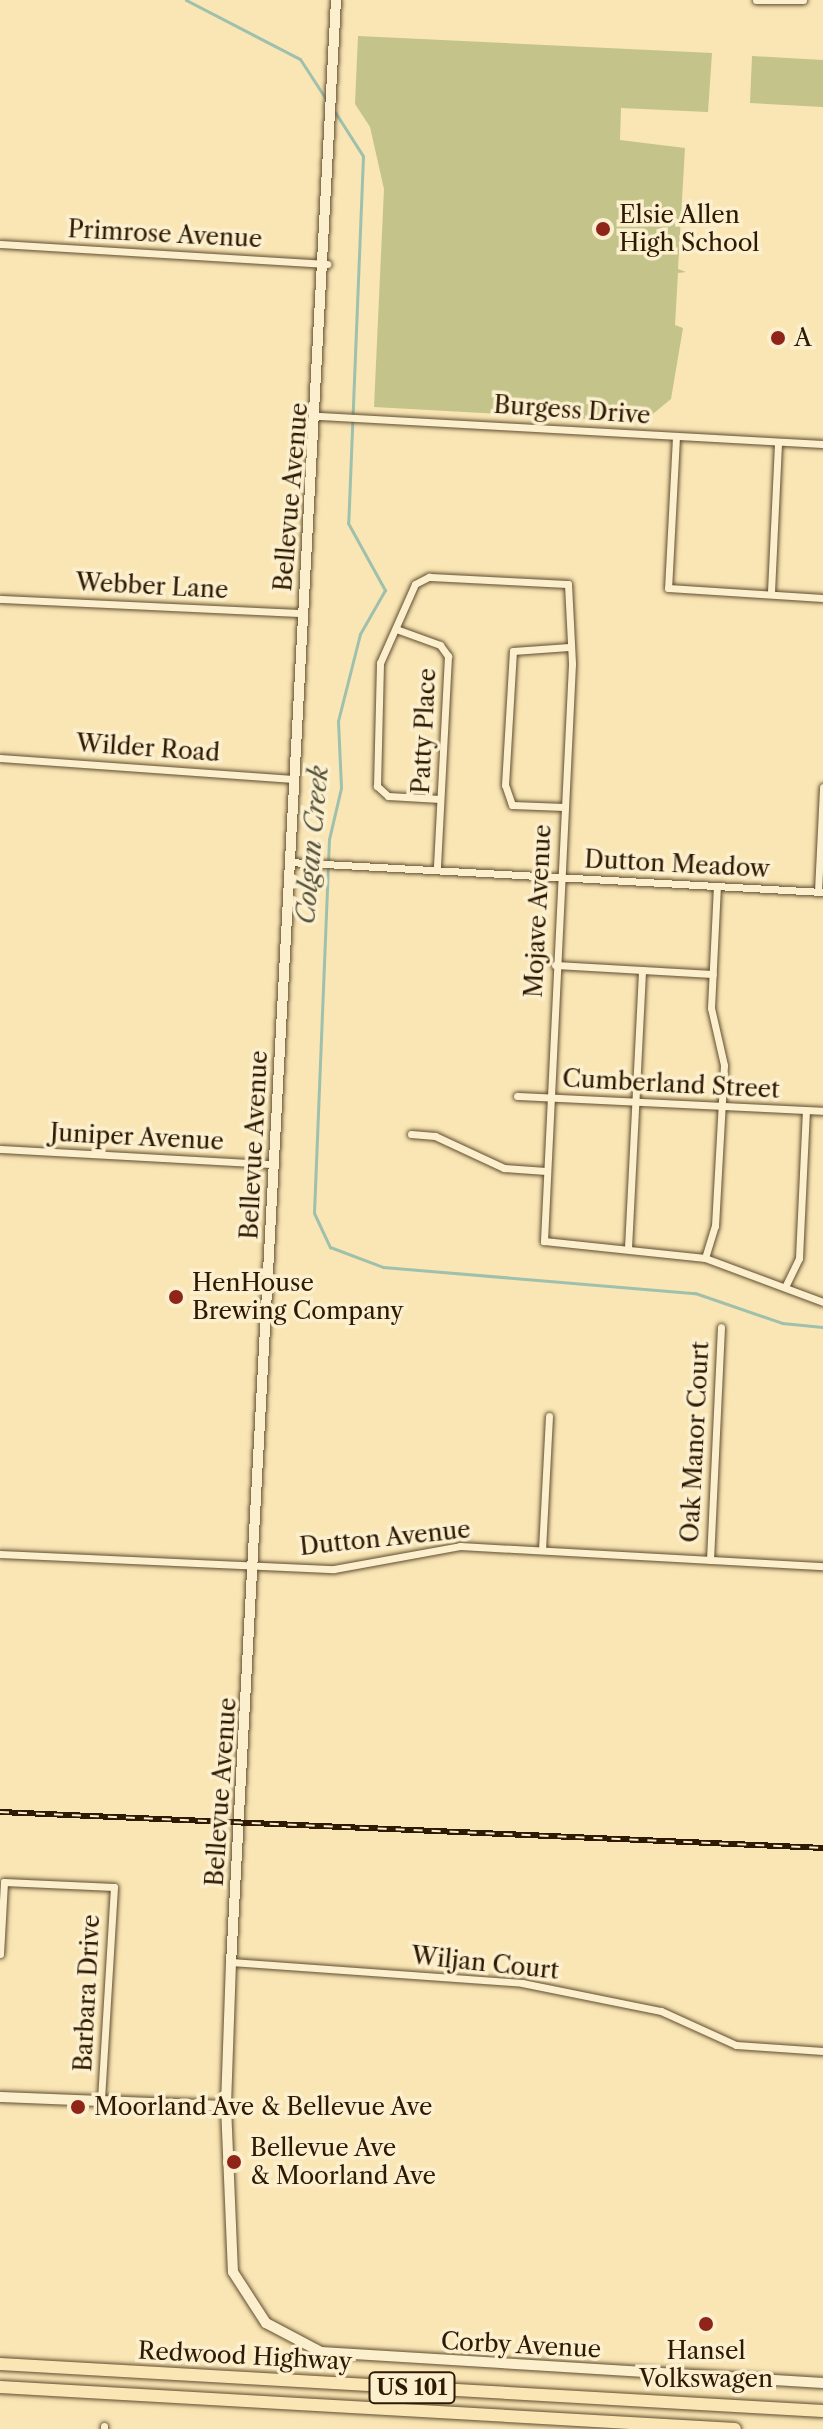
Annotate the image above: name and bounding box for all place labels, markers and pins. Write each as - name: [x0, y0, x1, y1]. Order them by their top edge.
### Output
- place label: Elsie Allen High School: [619, 201, 759, 257]
- marker: Elsie Allen High School: [594, 220, 612, 238]
- place label: A: [794, 324, 812, 352]
- marker: A: [769, 329, 787, 347]
- place label: HenHouse Brewing Company: [192, 1269, 404, 1325]
- marker: HenHouse Brewing Company: [167, 1288, 185, 1306]
- place label: Moorland Ave & Bellevue Ave: [94, 2093, 434, 2121]
- marker: Moorland Ave & Bellevue Ave: [69, 2098, 87, 2116]
- place label: Bellevue Ave & Moorland Ave: [250, 2134, 437, 2190]
- marker: Bellevue Ave & Moorland Ave: [225, 2153, 243, 2171]
- marker: Hansel Volkswagen: [697, 2315, 715, 2333]
- place label: Hansel Volkswagen: [639, 2337, 773, 2393]

